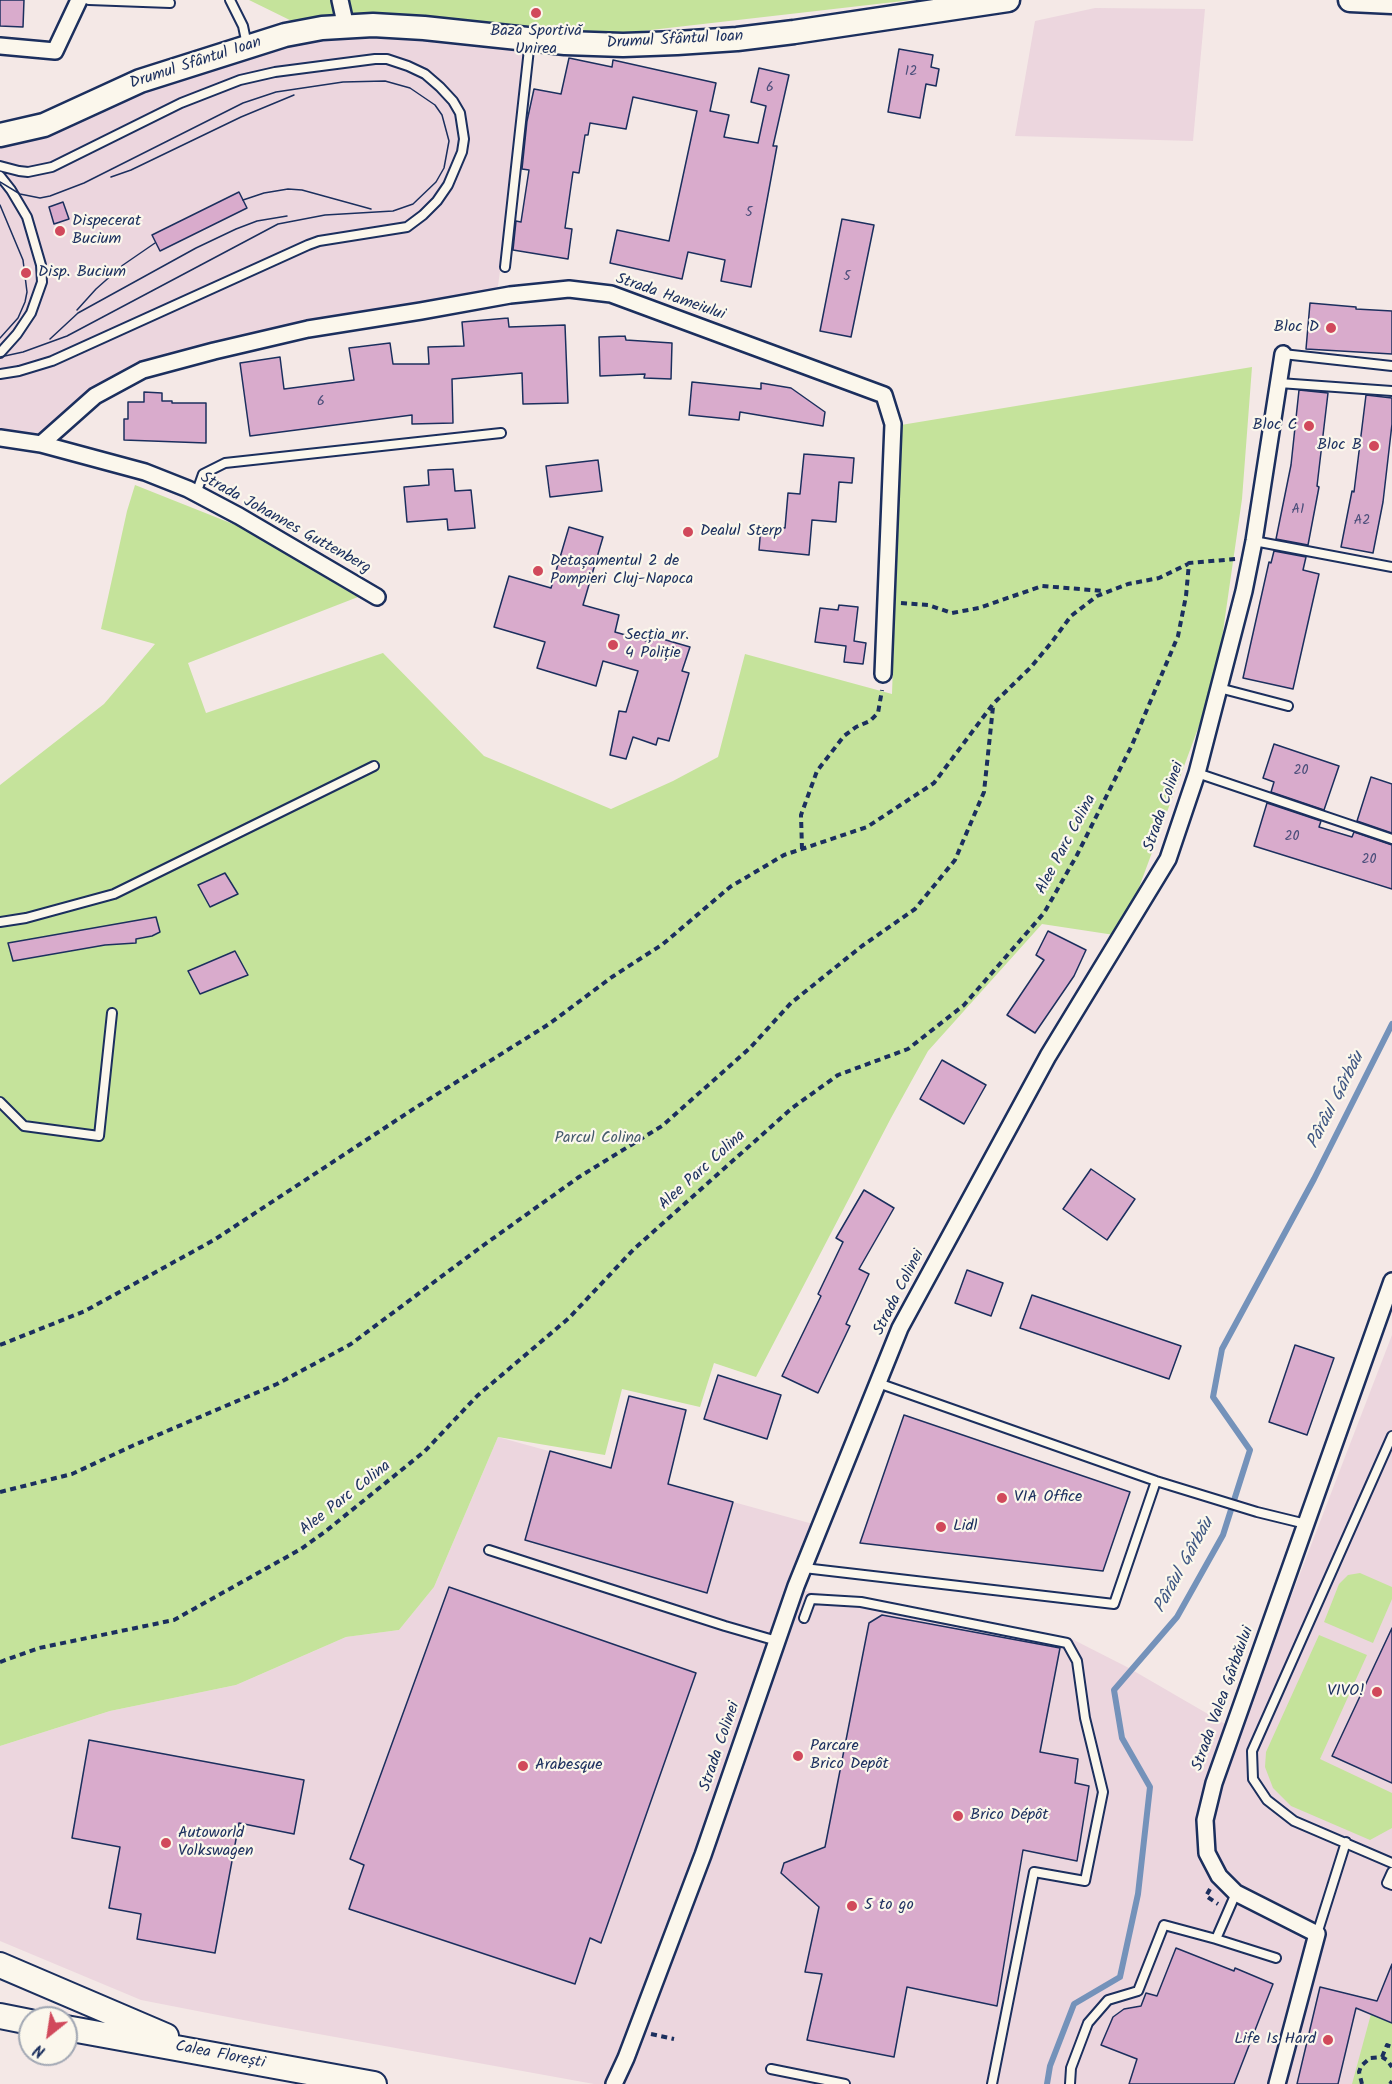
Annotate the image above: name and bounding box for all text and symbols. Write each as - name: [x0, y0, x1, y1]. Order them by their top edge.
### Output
- marker: Baza Sportivă Unirea: [529, 6, 543, 20]
- place label: Baza Sportivă Unirea: [490, 22, 582, 60]
- street label: Drumul Sfântul Ioan: [606, 28, 744, 54]
- street label: Drumul Sfântul Ioan: [128, 34, 264, 94]
- house number: 12: [905, 65, 917, 81]
- house number: 6: [766, 81, 774, 97]
- house number: 5: [745, 206, 753, 222]
- place label: Dispecerat Bucium: [72, 212, 141, 250]
- marker: Dispecerat Bucium: [53, 224, 67, 238]
- place label: Disp. Bucium: [38, 263, 126, 283]
- marker: Disp. Bucium: [19, 266, 33, 280]
- street label: Strada Hameiului: [613, 270, 727, 326]
- house number: 5: [843, 270, 851, 286]
- place label: Bloc D: [1274, 318, 1319, 338]
- marker: Bloc D: [1324, 321, 1338, 335]
- house number: 6: [317, 395, 325, 411]
- place label: Bloc C: [1253, 416, 1297, 436]
- marker: Bloc C: [1302, 419, 1316, 433]
- place label: Bloc B: [1317, 436, 1362, 456]
- marker: Bloc B: [1367, 439, 1381, 453]
- street label: Strada Johannes Guttenberg: [196, 469, 374, 579]
- house number: A1: [1292, 503, 1304, 519]
- house number: A2: [1354, 514, 1370, 530]
- place label: Dealul Sterp: [700, 522, 782, 542]
- marker: Dealul Sterp: [681, 525, 695, 539]
- place label: Detașamentul 2 de Pompieri Cluj-Napoca: [550, 552, 693, 590]
- marker: Detașamentul 2 de Pompieri Cluj-Napoca: [531, 564, 545, 578]
- place label: Secția nr. 4 Poliție: [625, 626, 689, 664]
- marker: Secția nr. 4 Poliție: [606, 638, 620, 652]
- street label: Strada Colinei: [1141, 760, 1189, 854]
- house number: 20: [1293, 764, 1309, 780]
- street label: Alee Parc Colina: [1033, 792, 1101, 898]
- house number: 20: [1284, 830, 1300, 846]
- house number: 20: [1361, 853, 1377, 869]
- water label: Pârâul Gârbău: [1304, 1049, 1370, 1153]
- street label: Alee Parc Colina: [656, 1127, 750, 1215]
- park label: Parcul Colina: [554, 1129, 642, 1149]
- street label: Strada Colinei: [870, 1247, 930, 1339]
- street label: Alee Parc Colina: [297, 1458, 395, 1540]
- place label: VIA Office: [1014, 1488, 1082, 1508]
- marker: VIA Office: [995, 1491, 1009, 1505]
- water label: Pârâul Gârbău: [1150, 1515, 1220, 1617]
- place label: Lidl: [953, 1517, 977, 1537]
- marker: Lidl: [934, 1520, 948, 1534]
- street label: Strada Valea Gârbăului: [1189, 1624, 1259, 1774]
- place label: VIVO!: [1327, 1682, 1365, 1702]
- marker: VIVO!: [1370, 1685, 1384, 1699]
- street label: Strada Colinei: [697, 1700, 745, 1794]
- place label: Parcare Brico Depôt: [810, 1737, 889, 1775]
- marker: Parcare Brico Depôt: [791, 1749, 805, 1763]
- place label: Arabesque: [535, 1756, 602, 1776]
- marker: Arabesque: [516, 1759, 530, 1773]
- place label: Brico Dépôt: [970, 1806, 1048, 1826]
- marker: Brico Dépôt: [951, 1809, 965, 1823]
- place label: Autoworld Volkswagen: [178, 1824, 254, 1862]
- marker: Autoworld Volkswagen: [159, 1836, 173, 1850]
- place label: 5 to go: [864, 1896, 914, 1916]
- marker: 5 to go: [845, 1899, 859, 1913]
- north arrow: [18, 2006, 78, 2066]
- place label: Life Is Hard: [1234, 2030, 1316, 2050]
- marker: Life Is Hard: [1321, 2033, 1335, 2047]
- text: N: [29, 2037, 50, 2064]
- street label: Calea Florești: [174, 2038, 266, 2074]

